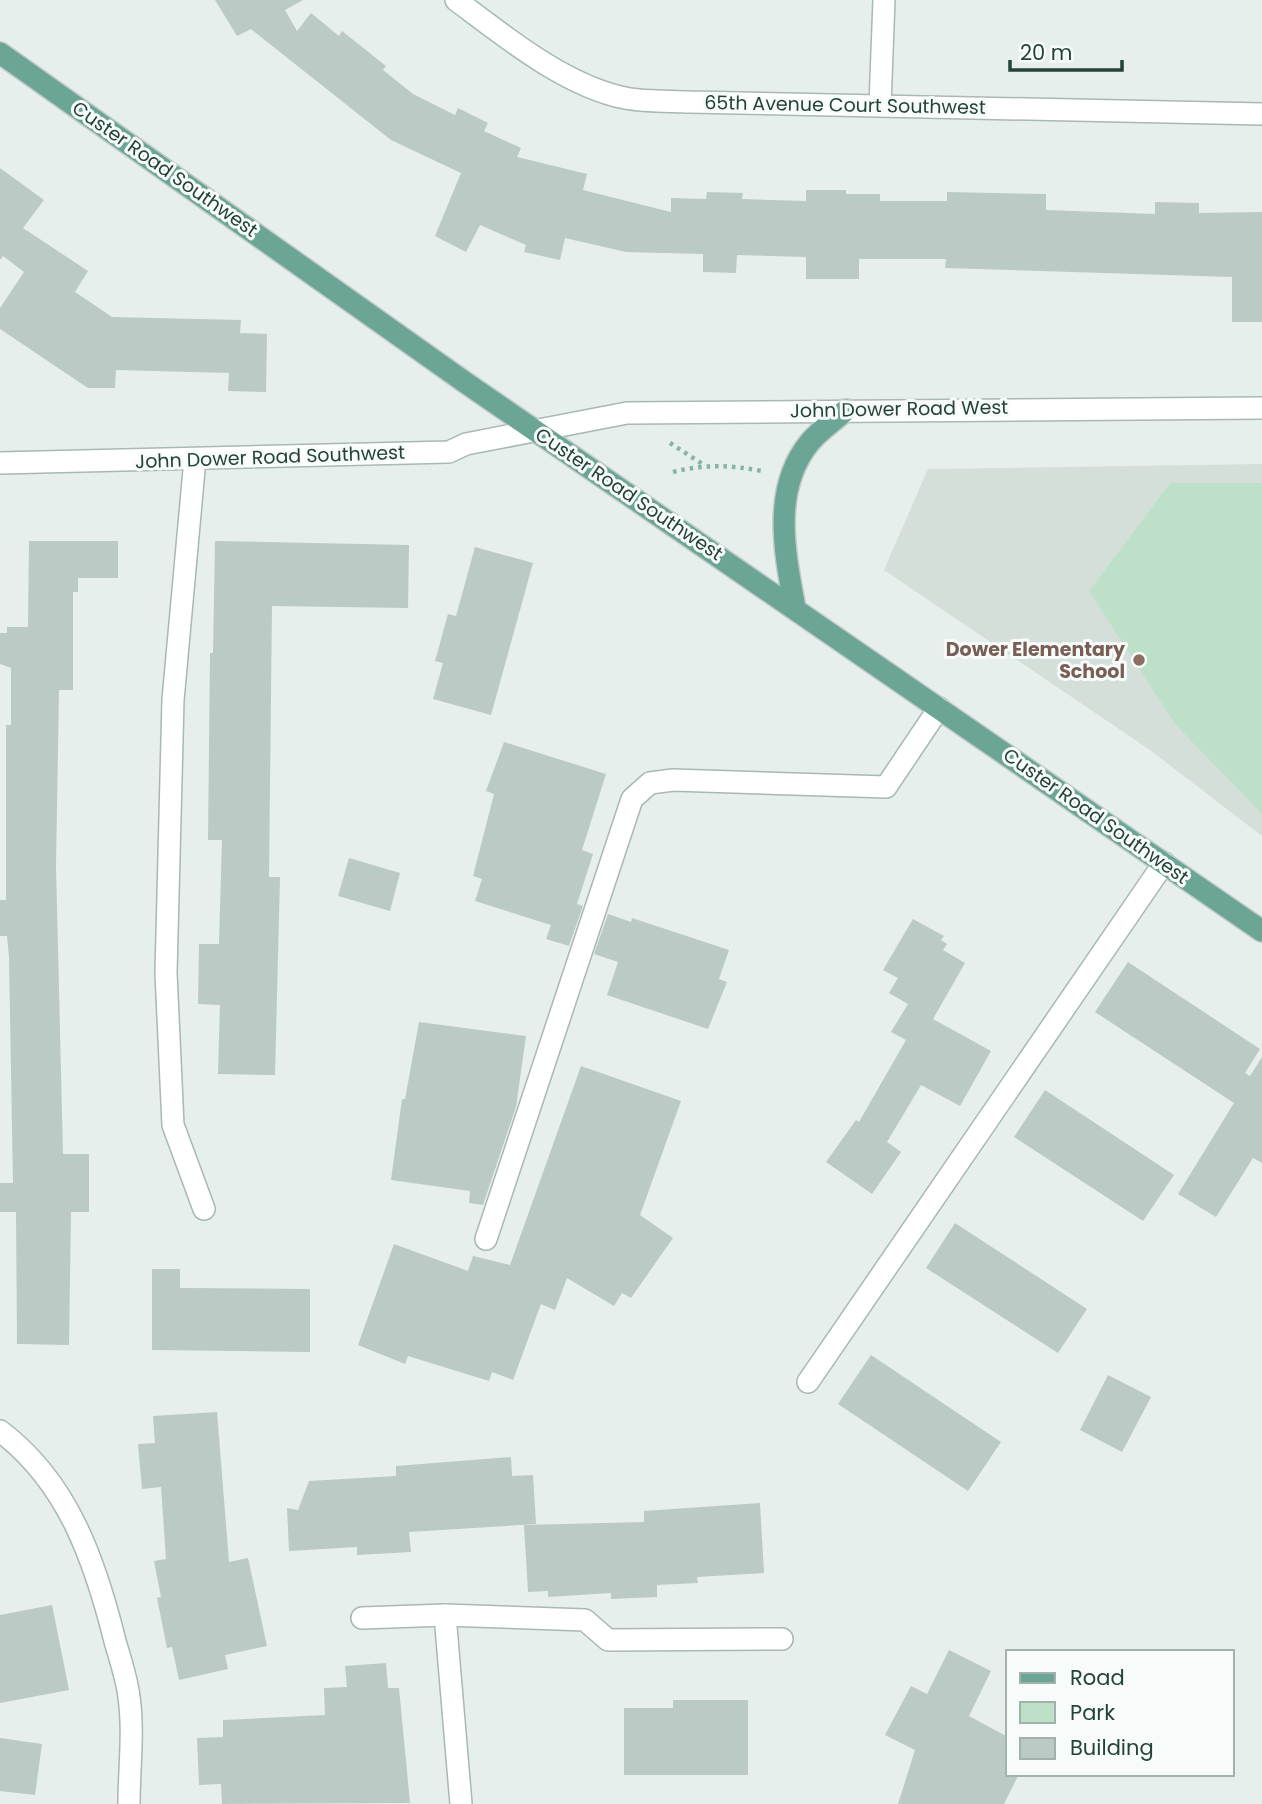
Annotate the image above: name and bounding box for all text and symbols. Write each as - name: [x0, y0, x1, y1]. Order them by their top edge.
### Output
- scale bar: [1010, 28, 1122, 72]
- text: 20 m: [1020, 38, 1073, 67]
- street label: 65th Avenue Court Southwest: [704, 89, 986, 121]
- street label: Custer Road Southwest: [67, 95, 263, 243]
- street label: John Dower Road West: [790, 394, 1008, 424]
- street label: Custer Road Southwest: [530, 421, 728, 567]
- street label: John Dower Road Southwest: [135, 439, 405, 475]
- place label: Dower Elementary School: [946, 636, 1126, 685]
- marker: Dower Elementary School: [1131, 652, 1147, 668]
- street label: Custer Road Southwest: [998, 742, 1194, 890]
- legend: [1006, 1650, 1234, 1776]
- text: Road: [1070, 1663, 1125, 1692]
- text: Park: [1070, 1698, 1115, 1727]
- text: Building: [1070, 1733, 1154, 1762]

